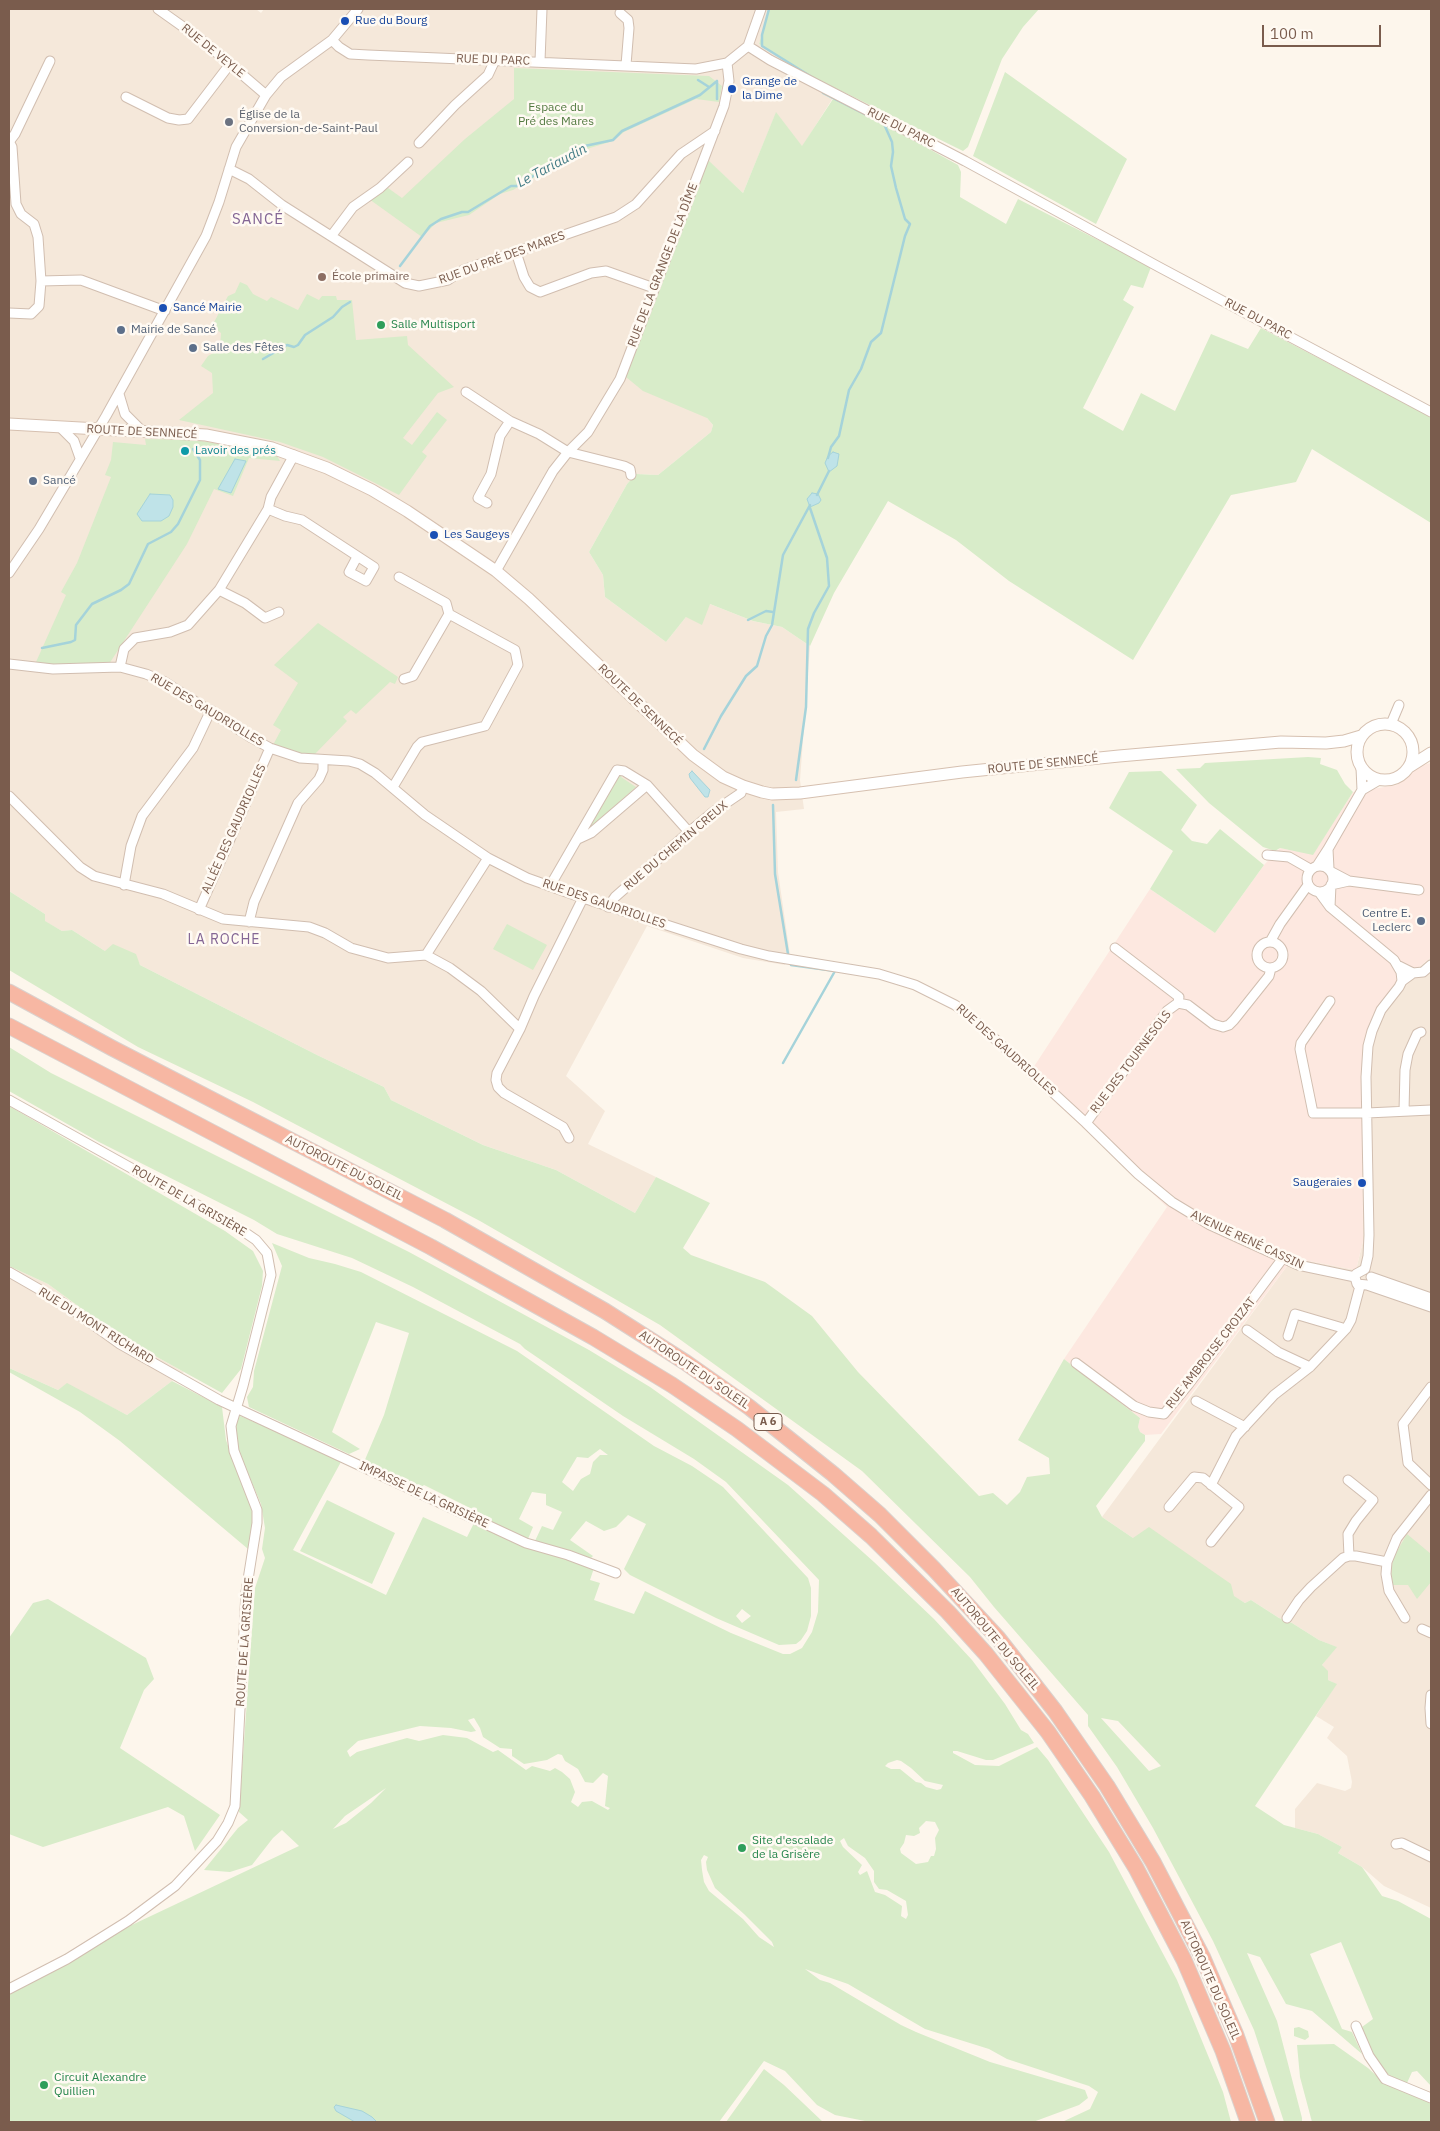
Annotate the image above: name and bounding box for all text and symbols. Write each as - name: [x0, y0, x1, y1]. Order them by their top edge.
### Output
- place label: Rue du Bourg: [355, 14, 427, 28]
- marker: Rue du Bourg: [339, 15, 351, 27]
- scale bar: [1265, 15, 1384, 47]
- street label: RUE DE VEYLE: [178, 21, 248, 81]
- text: 100 m: [1270, 24, 1314, 43]
- street label: RUE DU PARC: [456, 52, 530, 68]
- place label: Grange de la Dime: [742, 75, 797, 103]
- marker: Grange de la Dime: [726, 83, 738, 95]
- park label: Espace du Pré des Mares: [518, 101, 594, 129]
- street label: RUE DU PARC: [865, 105, 937, 151]
- place label: Église de la Conversion-de-Saint-Paul: [239, 108, 378, 136]
- marker: Église de la Conversion-de-Saint-Paul: [223, 116, 235, 128]
- water label: Le Tariaudin: [514, 141, 590, 191]
- street label: RUE DE LA GRANGE DE LA DÎME: [625, 181, 701, 349]
- district label: SANCÉ: [231, 211, 285, 229]
- street label: RUE DU PRÉ DES MARES: [437, 228, 567, 288]
- place label: École primaire: [332, 270, 409, 284]
- marker: École primaire: [316, 271, 328, 283]
- street label: RUE DU PARC: [1222, 295, 1294, 343]
- place label: Sancé Mairie: [173, 301, 242, 315]
- marker: Sancé Mairie: [157, 302, 169, 314]
- place label: Salle Multisport: [391, 318, 475, 332]
- marker: Salle Multisport: [375, 319, 387, 331]
- place label: Mairie de Sancé: [131, 323, 216, 337]
- marker: Mairie de Sancé: [115, 324, 127, 336]
- place label: Salle des Fêtes: [203, 341, 284, 355]
- marker: Salle des Fêtes: [187, 342, 199, 354]
- street label: ROUTE DE SENNECÉ: [86, 422, 198, 442]
- place label: Lavoir des prés: [195, 444, 276, 458]
- marker: Lavoir des prés: [179, 445, 191, 457]
- place label: Sancé: [43, 474, 76, 488]
- marker: Sancé: [27, 475, 39, 487]
- place label: Les Saugeys: [444, 528, 510, 542]
- marker: Les Saugeys: [428, 529, 440, 541]
- street label: ROUTE DE SENNECÉ: [595, 661, 685, 749]
- street label: RUE DES GAUDRIOLLES: [148, 671, 266, 749]
- street label: ROUTE DE SENNECÉ: [987, 751, 1099, 777]
- street label: ALLÉE DES GAUDRIOLLES: [199, 762, 269, 896]
- street label: RUE DU CHEMIN CREUX: [621, 798, 731, 894]
- street label: RUE DES GAUDRIOLLES: [540, 876, 668, 932]
- place label: Centre E. Leclerc: [1362, 907, 1411, 935]
- marker: Centre E. Leclerc: [1415, 915, 1427, 927]
- district label: LA ROCHE: [186, 932, 262, 948]
- street label: RUE DES GAUDRIOLLES: [953, 1001, 1059, 1099]
- street label: RUE DES TOURNESOLS: [1088, 1008, 1174, 1116]
- street label: AUTOROUTE DU SOLEIL: [283, 1132, 405, 1204]
- street label: ROUTE DE LA GRISIÈRE: [129, 1162, 249, 1240]
- place label: Saugeraies: [1293, 1176, 1352, 1190]
- marker: Saugeraies: [1356, 1177, 1368, 1189]
- street label: AVENUE RENÉ CASSIN: [1188, 1207, 1306, 1273]
- street label: RUE DU MONT RICHARD: [36, 1285, 156, 1367]
- street label: RUE AMBROISE CROIZAT: [1163, 1294, 1259, 1412]
- street label: AUTOROUTE DU SOLEIL: [636, 1328, 752, 1412]
- road number: A 6: [754, 1414, 782, 1430]
- street label: IMPASSE DE LA GRISIÈRE: [357, 1459, 491, 1531]
- street label: ROUTE DE LA GRISIÈRE: [233, 1577, 257, 1707]
- street label: AUTOROUTE DU SOLEIL: [948, 1585, 1042, 1693]
- place label: Site d'escalade de la Grisère: [752, 1834, 833, 1862]
- marker: Site d'escalade de la Grisère: [736, 1842, 748, 1854]
- street label: AUTOROUTE DU SOLEIL: [1177, 1918, 1243, 2042]
- place label: Circuit Alexandre Quillien: [54, 2071, 146, 2099]
- marker: Circuit Alexandre Quillien: [38, 2079, 50, 2091]

